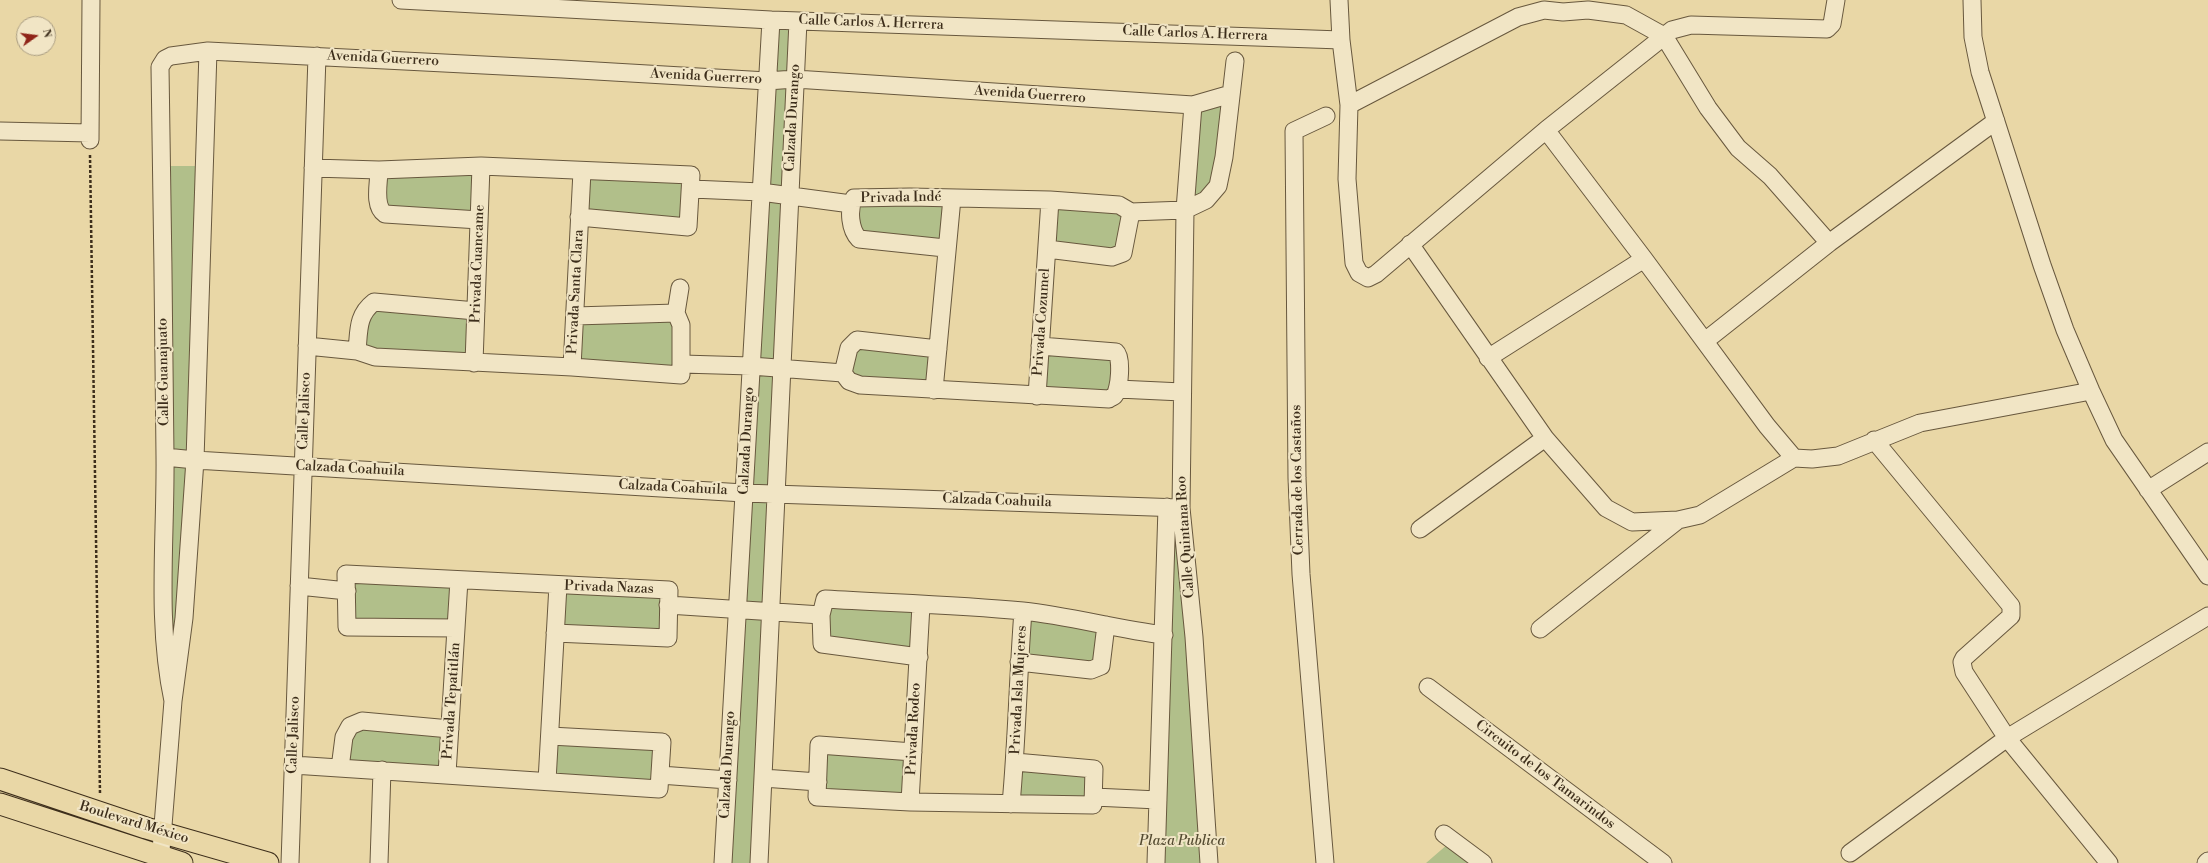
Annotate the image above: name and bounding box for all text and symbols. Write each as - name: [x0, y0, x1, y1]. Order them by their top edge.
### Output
- street label: Calle Carlos A. Herrera: [798, 12, 944, 34]
- north arrow: [16, 16, 56, 56]
- street label: Calle Carlos A. Herrera: [1122, 23, 1268, 45]
- text: N: [39, 27, 55, 39]
- street label: Avenida Guerrero: [327, 48, 439, 70]
- street label: Calzada Durango: [782, 64, 804, 172]
- street label: Avenida Guerrero: [650, 66, 762, 88]
- street label: Avenida Guerrero: [974, 83, 1086, 107]
- street label: Privada Indé: [860, 189, 942, 207]
- street label: Privada Cuancame: [468, 204, 488, 324]
- street label: Privada Santa Clara: [564, 229, 588, 355]
- street label: Privada Cozumel: [1030, 267, 1054, 377]
- street label: Calle Guanajuato: [155, 318, 173, 426]
- street label: Calle Jalisco: [295, 372, 315, 450]
- street label: Calzada Durango: [736, 387, 758, 495]
- street label: Cerrada de los Castaños: [1288, 405, 1308, 555]
- street label: Calzada Coahuila: [295, 458, 405, 480]
- street label: Calle Quintana Roo: [1173, 475, 1199, 599]
- street label: Calzada Coahuila: [618, 477, 728, 499]
- street label: Calzada Coahuila: [942, 491, 1052, 511]
- street label: Privada Nazas: [564, 578, 654, 598]
- street label: Privada Isla Mujeres: [1007, 625, 1031, 755]
- street label: Privada Tepatitlán: [440, 642, 464, 760]
- street label: Privada Rodeo: [903, 682, 925, 776]
- street label: Calle Jalisco: [284, 696, 304, 774]
- street label: Calzada Durango: [717, 711, 739, 819]
- street label: Circuito de los Tamarindos: [1472, 717, 1618, 833]
- street label: Boulevard México: [77, 798, 191, 848]
- park label: Plaza Publica: [1139, 834, 1225, 850]

